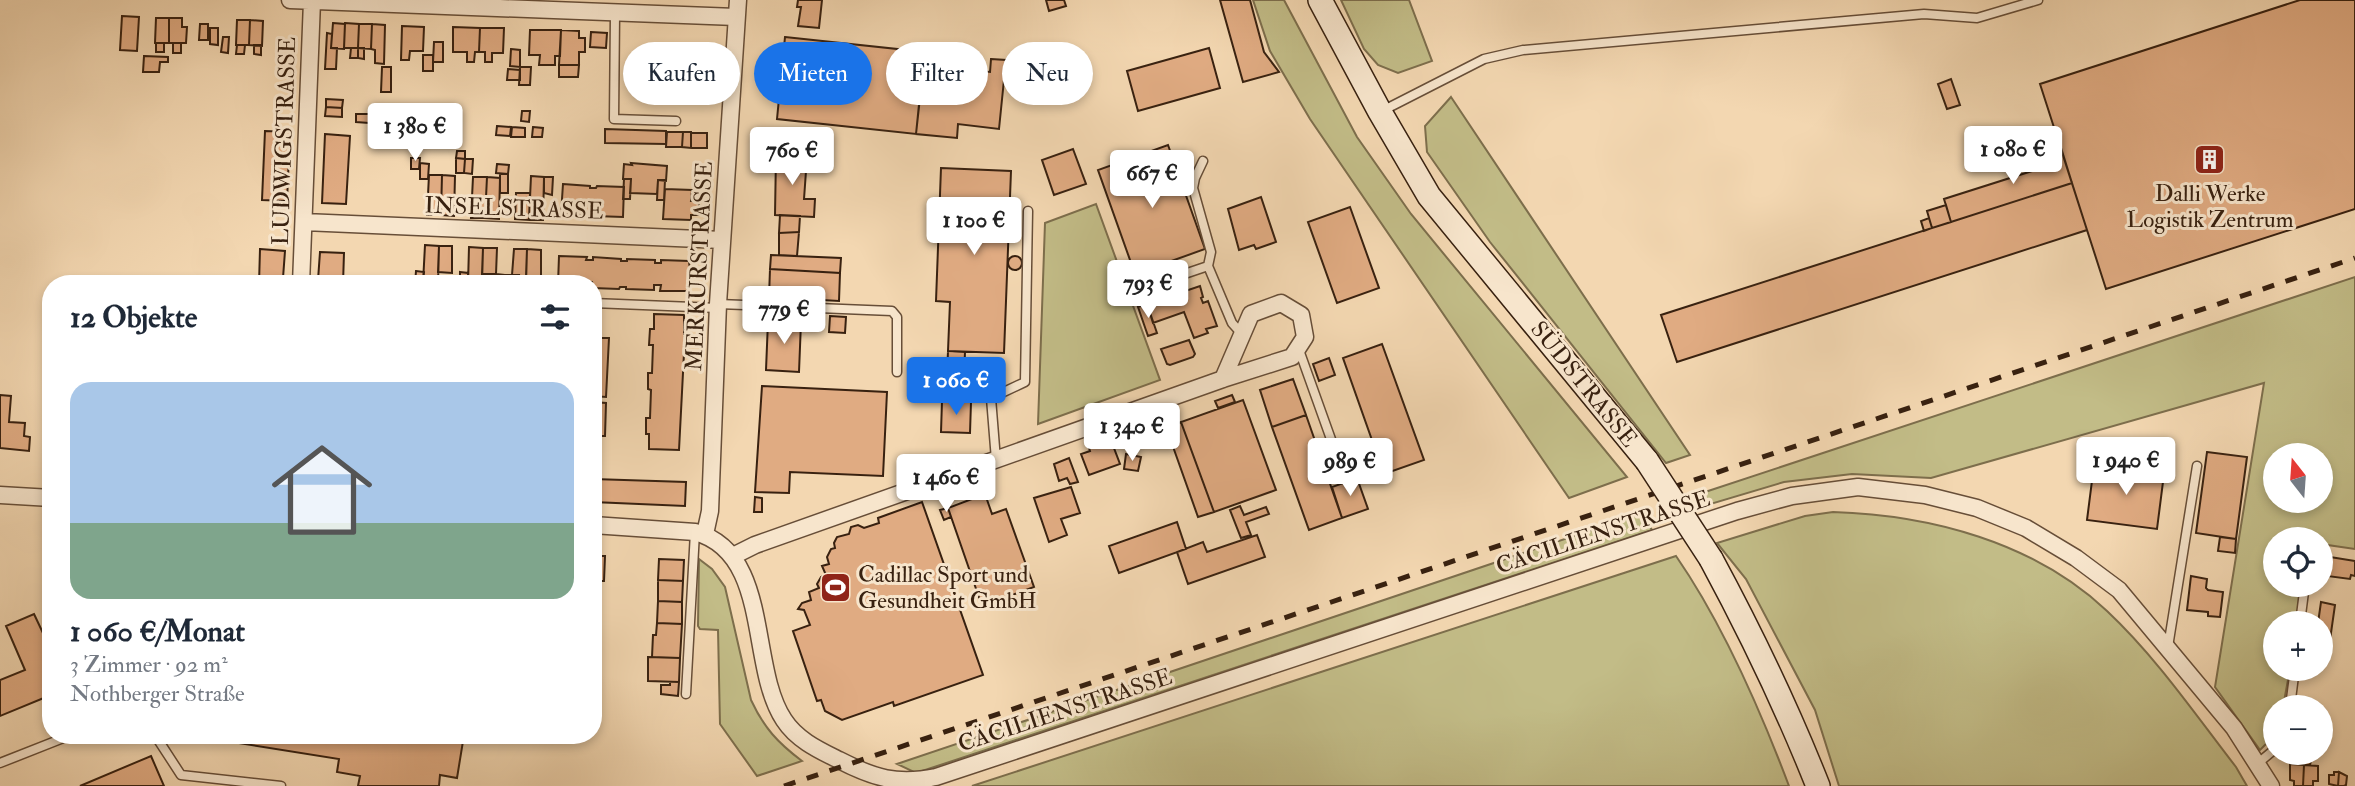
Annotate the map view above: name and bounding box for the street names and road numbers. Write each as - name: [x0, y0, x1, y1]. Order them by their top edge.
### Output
- street label: LUDWIGSTRASSE: [266, 36, 302, 246]
- street label: MERKURSTRASSE: [679, 160, 719, 372]
- street label: INSELSTRASSE: [424, 190, 604, 226]
- street label: SÜDSTRASSE: [1524, 315, 1644, 453]
- street label: CÄCILIENSTRASSE: [1492, 484, 1714, 580]
- street label: CÄCILIENSTRASSE: [954, 662, 1176, 758]

